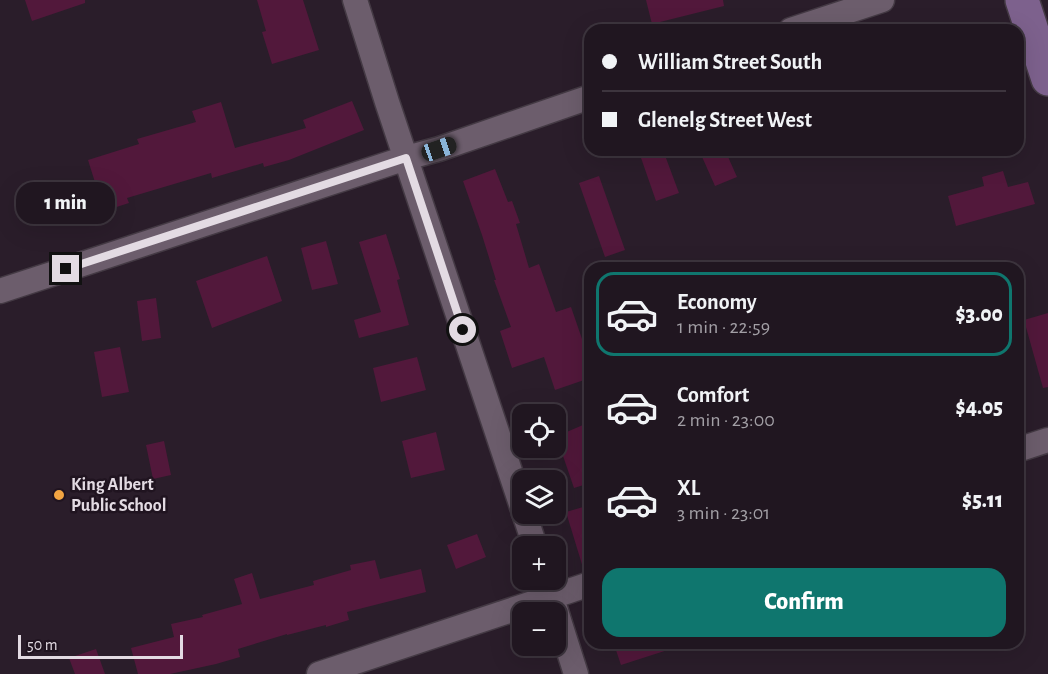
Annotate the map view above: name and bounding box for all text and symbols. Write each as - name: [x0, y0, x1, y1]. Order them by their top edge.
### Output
- text: William Street South: [638, 51, 822, 73]
- text: Glenelg Street West: [638, 109, 812, 131]
- car: [419, 135, 459, 163]
- callout: 1 min: [16, 182, 116, 224]
- text: 1 min: [44, 193, 87, 213]
- route end: [52, 255, 79, 282]
- icon: car: [605, 287, 659, 341]
- text: Economy: [677, 291, 757, 313]
- text: $3.00: [955, 303, 1003, 325]
- route start: [449, 316, 476, 343]
- text: 1 min · 22:59: [677, 317, 770, 337]
- icon: car: [605, 380, 659, 434]
- text: Comfort: [677, 384, 749, 406]
- text: $4.05: [956, 396, 1003, 418]
- map controls: [512, 404, 566, 656]
- button: locate: [512, 404, 566, 458]
- text: 2 min · 23:00: [677, 410, 775, 430]
- button: layers: [512, 470, 566, 524]
- icon: car: [605, 473, 659, 527]
- place label: King Albert Public School: [71, 476, 166, 515]
- text: XL: [677, 477, 700, 499]
- marker: King Albert Public School: [52, 488, 66, 502]
- text: $5.11: [962, 489, 1003, 511]
- text: 3 min · 23:01: [677, 503, 770, 523]
- button: +: [512, 536, 566, 590]
- button: Confirm: [602, 568, 1006, 637]
- button: −: [512, 602, 566, 656]
- scale bar: [18, 632, 183, 660]
- text: 50 m: [27, 637, 58, 653]

